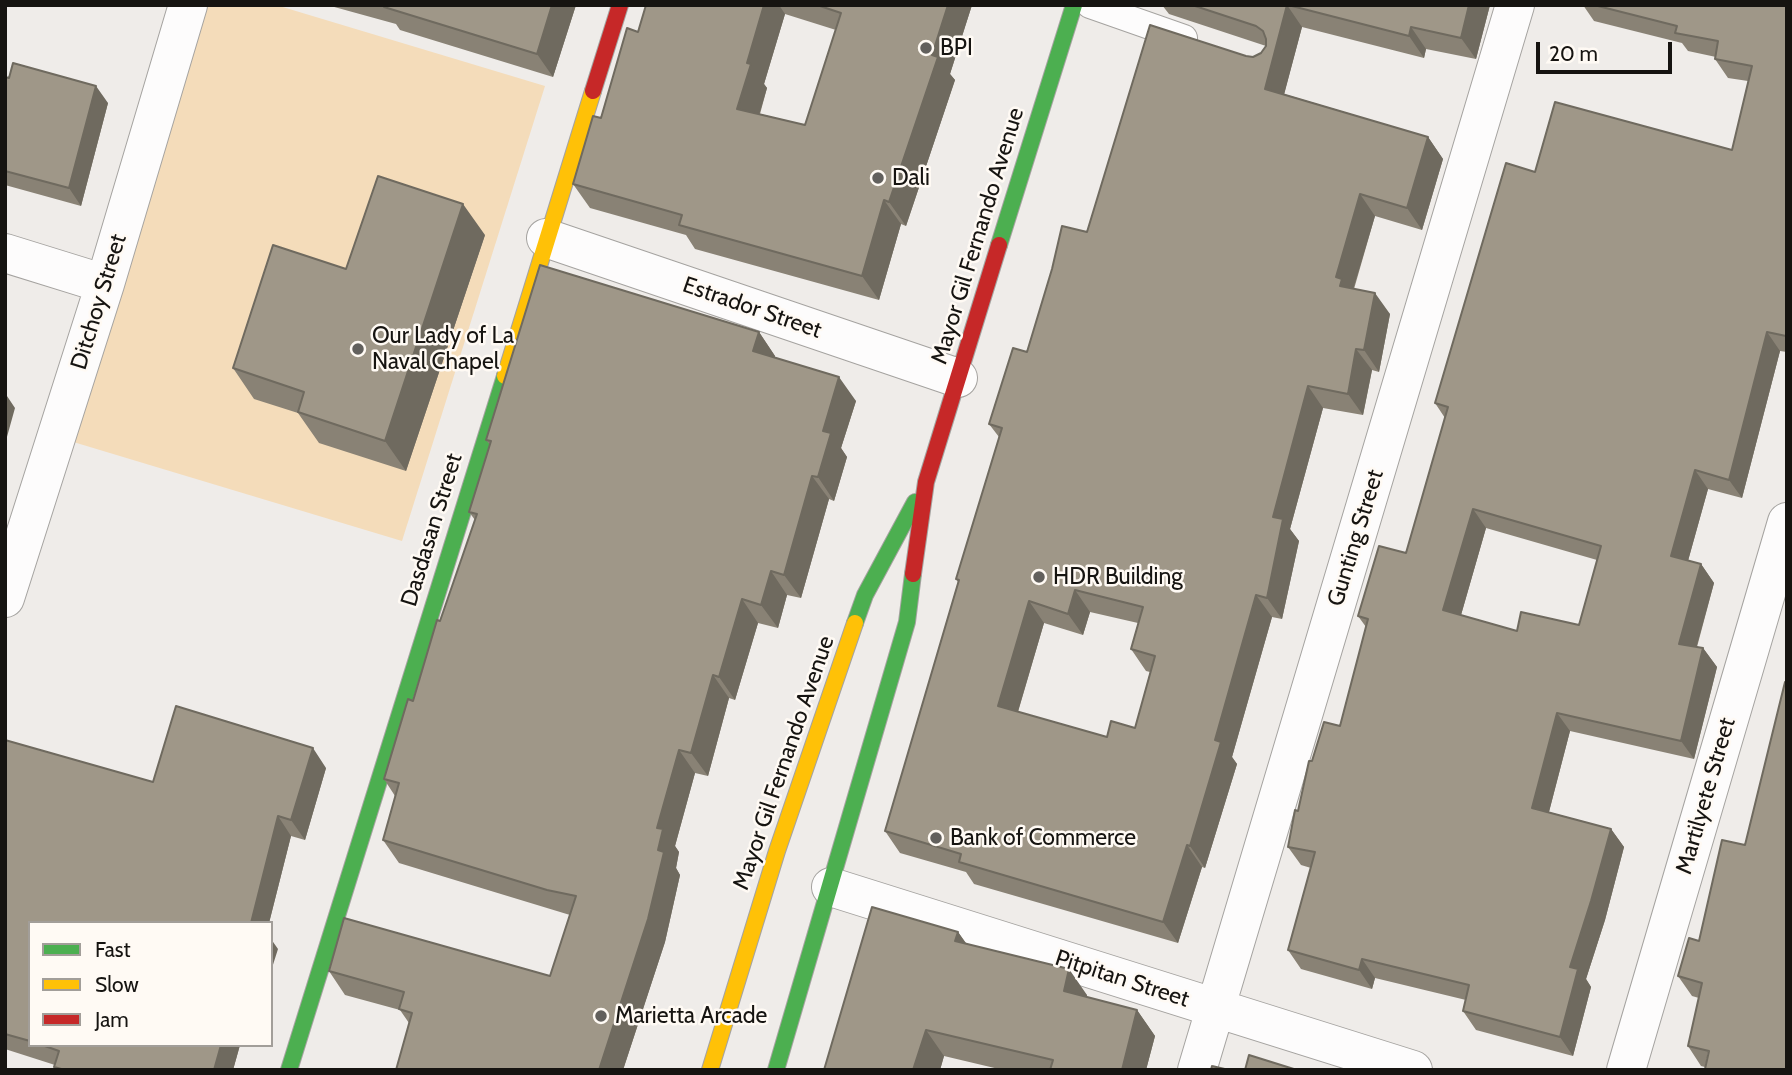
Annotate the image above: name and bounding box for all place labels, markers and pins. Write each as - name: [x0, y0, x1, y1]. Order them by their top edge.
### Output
- place label: BPI: [940, 34, 973, 62]
- marker: BPI: [918, 40, 934, 56]
- place label: Dali: [892, 164, 930, 192]
- marker: Dali: [870, 170, 886, 186]
- place label: Our Lady of La Naval Chapel: [372, 322, 514, 376]
- marker: Our Lady of La Naval Chapel: [350, 341, 366, 357]
- place label: HDR Building: [1053, 563, 1183, 591]
- marker: HDR Building: [1031, 569, 1047, 585]
- place label: Bank of Commerce: [950, 824, 1136, 852]
- marker: Bank of Commerce: [928, 830, 944, 846]
- place label: Marietta Arcade: [615, 1002, 767, 1030]
- marker: Marietta Arcade: [593, 1008, 609, 1024]

